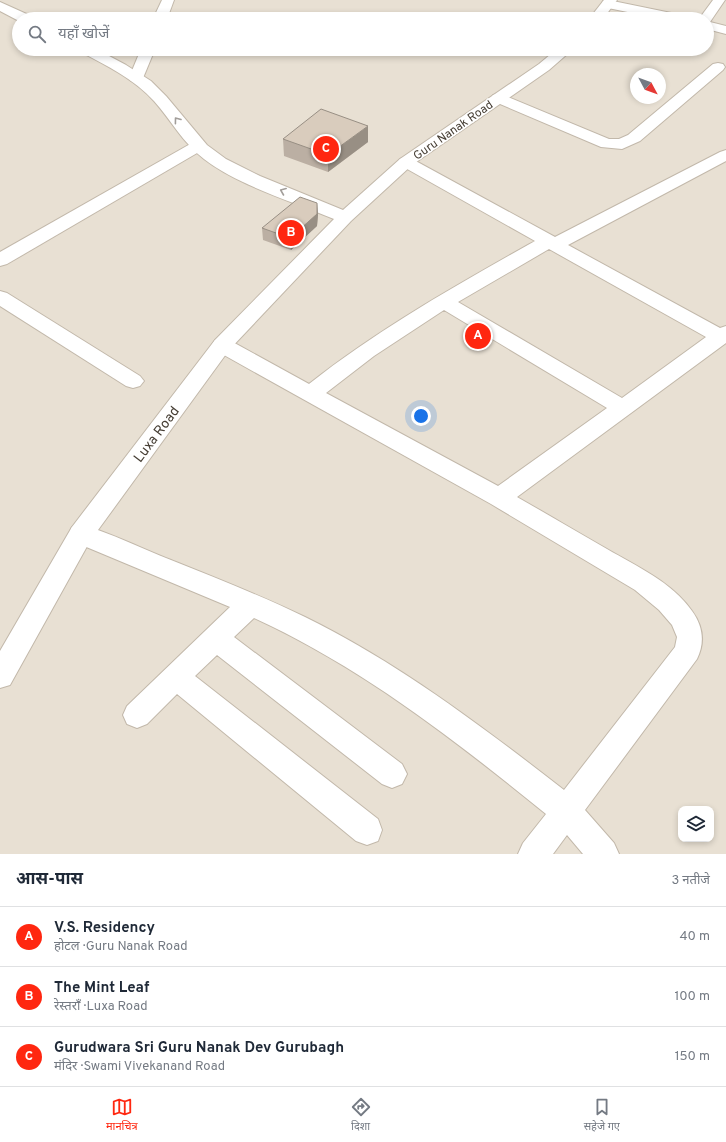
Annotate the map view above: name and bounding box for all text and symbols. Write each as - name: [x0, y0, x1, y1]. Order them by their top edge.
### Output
- search box: [12, 12, 714, 56]
- icon: search: [26, 23, 48, 45]
- text: यहाँ खोजें: [58, 25, 109, 44]
- north arrow: [630, 68, 666, 104]
- street label: Guru Nanak Road: [411, 97, 497, 164]
- one-way arrow: [174, 117, 182, 124]
- pin: C: [313, 134, 339, 164]
- one-way arrow: [279, 188, 286, 196]
- pin: B: [278, 218, 304, 248]
- pin: A: [465, 321, 491, 351]
- street label: Luxa Road: [131, 404, 184, 466]
- your location: [411, 406, 431, 426]
- map controls: [678, 806, 714, 842]
- button: layers: [678, 806, 714, 842]
- text: आस-पास: [16, 869, 83, 891]
- text: 3 नतीजे: [671, 873, 710, 889]
- text: V.S. Residency: [54, 919, 155, 938]
- text: A: [24, 929, 34, 945]
- text: 40 m: [680, 929, 710, 945]
- text: होटल · Guru Nanak Road: [54, 939, 188, 955]
- text: The Mint Leaf: [54, 979, 149, 998]
- text: B: [25, 989, 33, 1005]
- text: 100 m: [674, 989, 710, 1005]
- text: रेस्तराँ · Luxa Road: [54, 999, 148, 1015]
- text: Gurudwara Sri Guru Nanak Dev Gurubagh: [54, 1039, 344, 1058]
- text: C: [25, 1049, 33, 1065]
- text: 150 m: [675, 1049, 710, 1065]
- text: मंदिर · Swami Vivekanand Road: [54, 1059, 225, 1075]
- tab: मानचित्र: [106, 1096, 137, 1134]
- tab: दिशा: [350, 1096, 372, 1134]
- tab: सहेजे गए: [584, 1096, 620, 1134]

